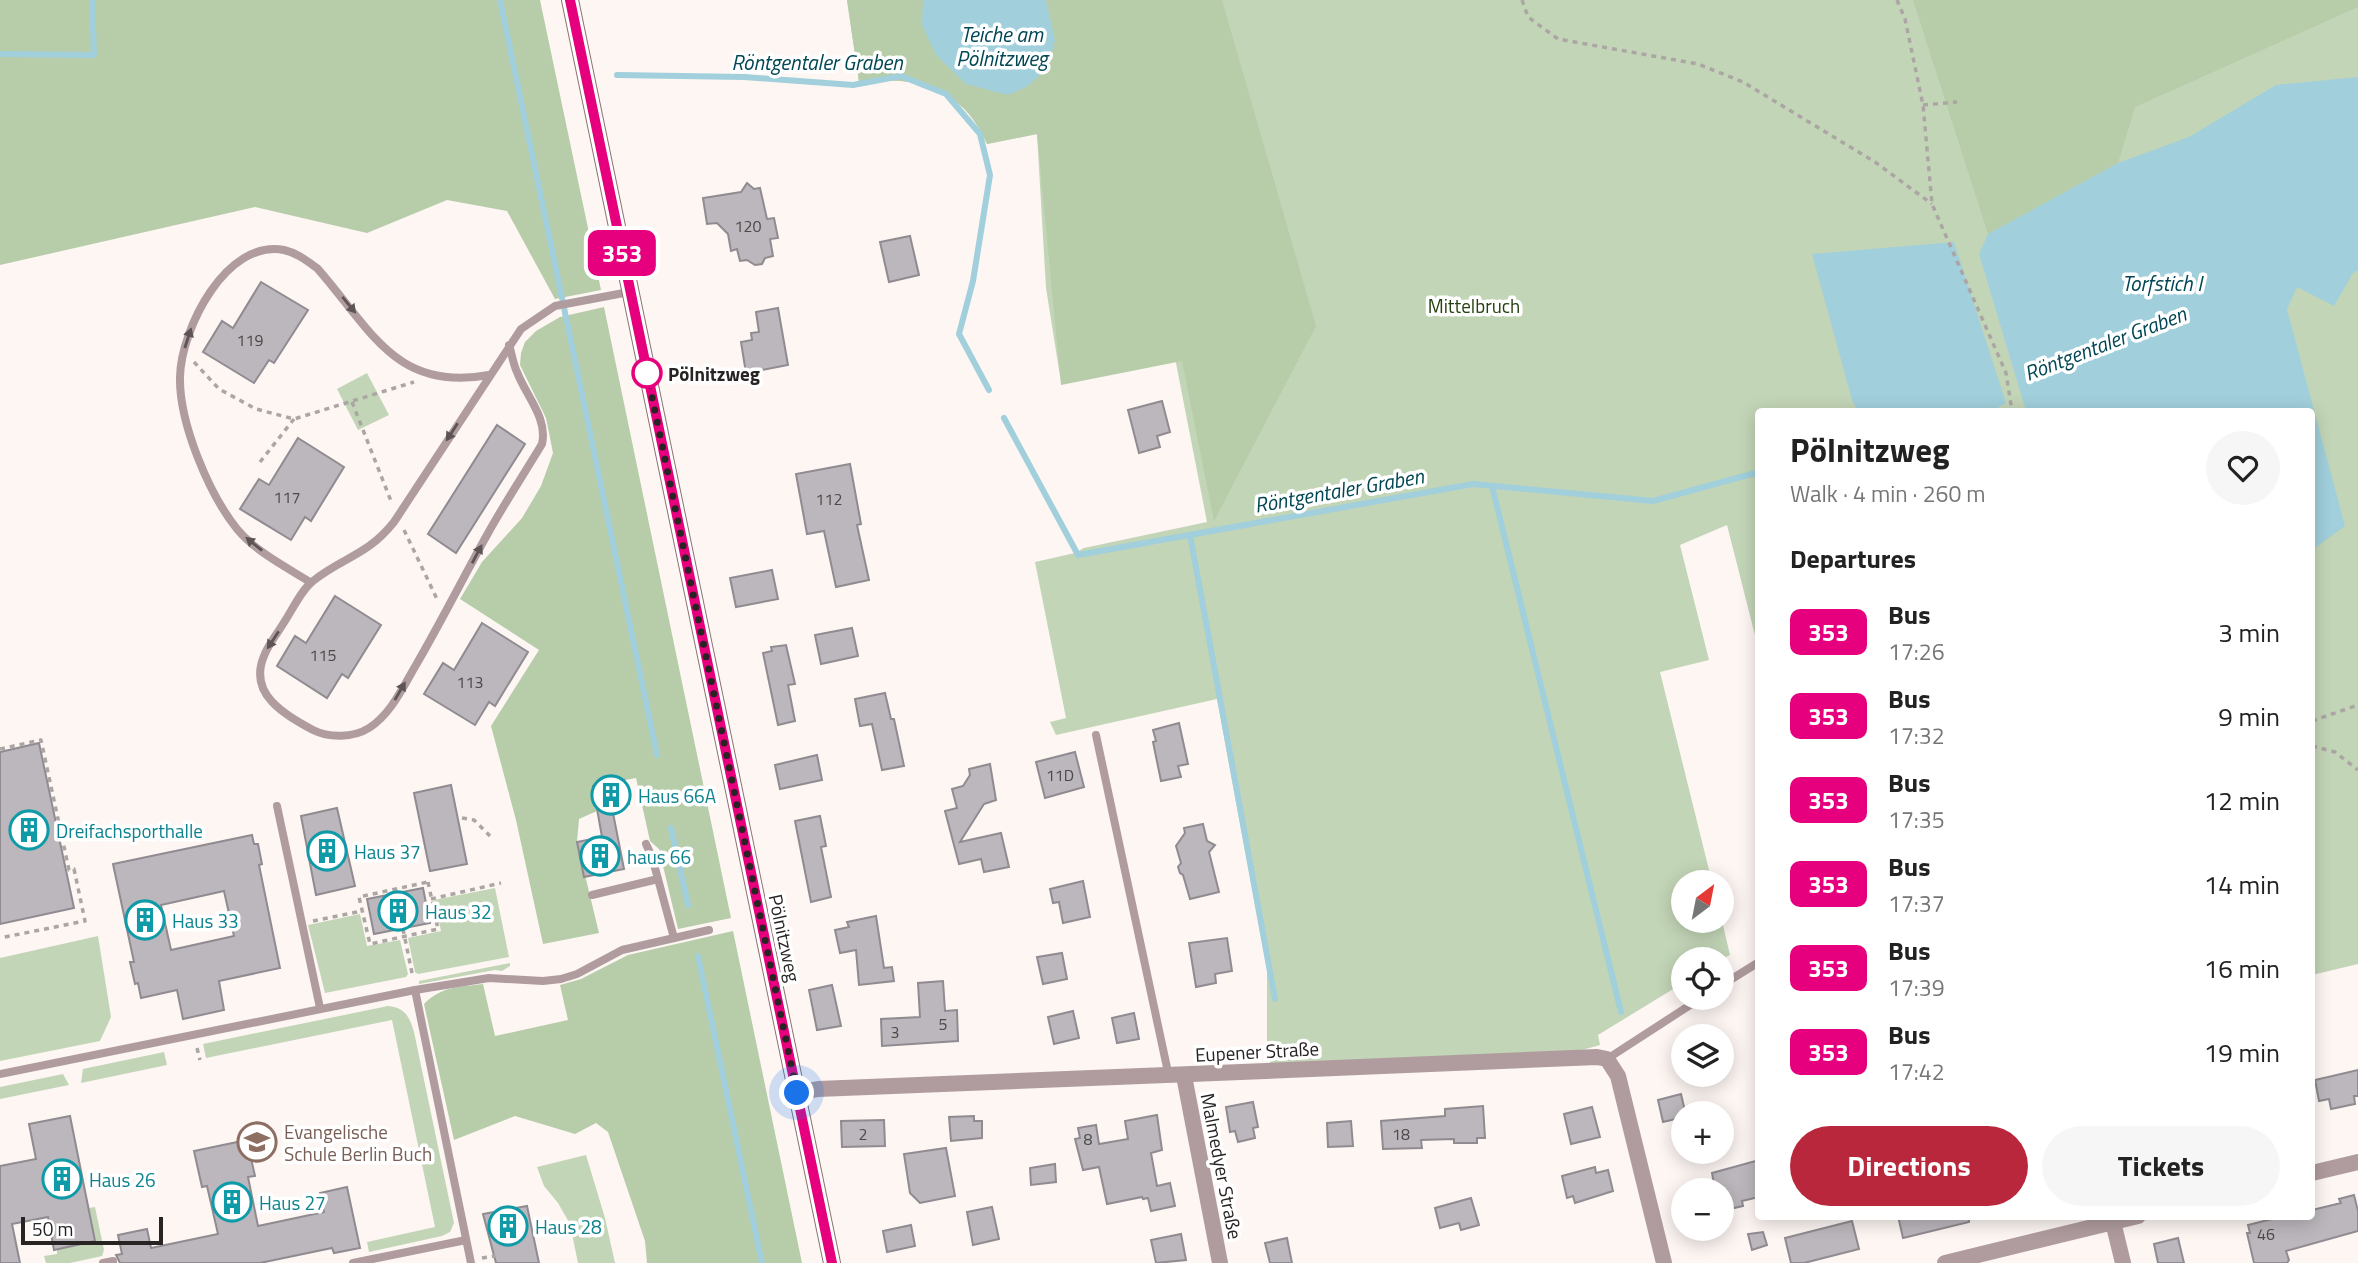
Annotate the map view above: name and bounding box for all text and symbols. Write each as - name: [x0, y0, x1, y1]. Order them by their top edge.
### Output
- water label: Teiche am Pölnitzweg: [956, 18, 1050, 74]
- water label: Röntgentaler Graben: [731, 46, 903, 78]
- house number: 120: [735, 214, 761, 238]
- line badge: 353: [582, 230, 662, 276]
- text: 353: [602, 235, 642, 271]
- water label: Torfstich I: [2122, 267, 2204, 299]
- park label: Mittelbruch: [1428, 291, 1520, 320]
- one-way arrow: [341, 297, 356, 314]
- water label: Röntgentaler Graben: [2019, 297, 2191, 389]
- one-way arrow: [184, 327, 194, 348]
- house number: 119: [237, 328, 263, 352]
- marker: Pölnitzweg: [632, 358, 662, 388]
- place label: Pölnitzweg: [668, 359, 760, 388]
- one-way arrow: [445, 423, 459, 441]
- text: Pölnitzweg: [1790, 425, 1950, 475]
- button: heart: [2206, 431, 2280, 505]
- water label: Röntgentaler Graben: [1252, 459, 1427, 521]
- text: Walk · 4 min · 260 m: [1790, 476, 1986, 511]
- house number: 117: [274, 485, 300, 509]
- house number: 112: [816, 487, 842, 511]
- one-way arrow: [245, 537, 262, 552]
- text: Departures: [1790, 539, 1916, 578]
- one-way arrow: [471, 544, 483, 564]
- text: Bus: [1888, 595, 1930, 634]
- text: 3 min: [2218, 613, 2280, 652]
- text: 353: [1808, 614, 1849, 650]
- one-way arrow: [267, 630, 280, 649]
- text: 17:26: [1888, 634, 1945, 669]
- house number: 115: [310, 643, 336, 667]
- house number: 113: [457, 670, 483, 694]
- text: Bus: [1888, 679, 1930, 718]
- one-way arrow: [394, 681, 407, 700]
- text: 9 min: [2218, 697, 2280, 736]
- text: 353: [1808, 698, 1849, 734]
- text: 17:32: [1888, 718, 1945, 753]
- house number: 11D: [1046, 763, 1074, 787]
- text: Bus: [1888, 763, 1930, 802]
- building icon: Haus 66A: [590, 774, 632, 816]
- place label: Haus 66A: [638, 781, 716, 810]
- text: 12 min: [2204, 781, 2280, 820]
- text: 353: [1808, 782, 1849, 818]
- text: 17:35: [1888, 802, 1945, 837]
- building icon: Dreifachsporthalle: [8, 809, 50, 851]
- place label: Dreifachsporthalle: [56, 816, 203, 845]
- building icon: Haus 37: [306, 830, 348, 872]
- building icon: haus 66: [579, 835, 621, 877]
- place label: Haus 37: [354, 837, 421, 866]
- place label: haus 66: [627, 842, 691, 871]
- text: Bus: [1888, 847, 1930, 886]
- text: 14 min: [2204, 865, 2280, 904]
- text: 353: [1808, 866, 1849, 902]
- north arrow: [1671, 870, 1734, 933]
- map controls: [1671, 870, 1734, 1241]
- text: 17:37: [1888, 886, 1945, 921]
- building icon: Haus 32: [377, 890, 419, 932]
- street label: Pölnitzweg: [762, 891, 808, 985]
- place label: Haus 32: [425, 897, 492, 926]
- building icon: Haus 33: [124, 899, 166, 941]
- place label: Haus 33: [172, 906, 239, 935]
- text: Bus: [1888, 931, 1930, 970]
- button: locate: [1671, 947, 1734, 1010]
- text: 16 min: [2204, 949, 2280, 988]
- text: 353: [1808, 950, 1849, 986]
- text: 17:39: [1888, 970, 1945, 1005]
- house number: 5: [939, 1012, 948, 1036]
- text: Bus: [1888, 1015, 1930, 1054]
- house number: 3: [891, 1020, 899, 1044]
- button: layers: [1671, 1024, 1734, 1087]
- street label: Eupener Straße: [1194, 1033, 1320, 1069]
- text: 19 min: [2204, 1033, 2280, 1072]
- text: 353: [1808, 1034, 1849, 1070]
- text: 17:42: [1888, 1054, 1945, 1089]
- your location: [779, 1075, 814, 1110]
- street label: Malmedyer Straße: [1194, 1091, 1250, 1241]
- button: +: [1671, 1101, 1734, 1164]
- place label: Evangelische Schule Berlin Buch: [284, 1117, 432, 1168]
- school or university icon: Evangelische Schule Berlin Buch: [236, 1121, 278, 1163]
- house number: 2: [859, 1122, 867, 1146]
- house number: 18: [1392, 1122, 1410, 1146]
- button: Directions: [1790, 1126, 2028, 1206]
- button: Tickets: [2042, 1126, 2280, 1206]
- house number: 8: [1084, 1127, 1093, 1151]
- building icon: Haus 26: [41, 1158, 83, 1200]
- place label: Haus 26: [89, 1165, 156, 1194]
- button: −: [1671, 1178, 1734, 1241]
- building icon: Haus 27: [211, 1181, 253, 1223]
- place label: Haus 27: [259, 1188, 326, 1217]
- building icon: Haus 28: [487, 1205, 529, 1247]
- place label: Haus 28: [535, 1212, 602, 1241]
- scale bar: [21, 1214, 163, 1246]
- text: 50 m: [32, 1214, 73, 1243]
- house number: 46: [2257, 1222, 2275, 1246]

